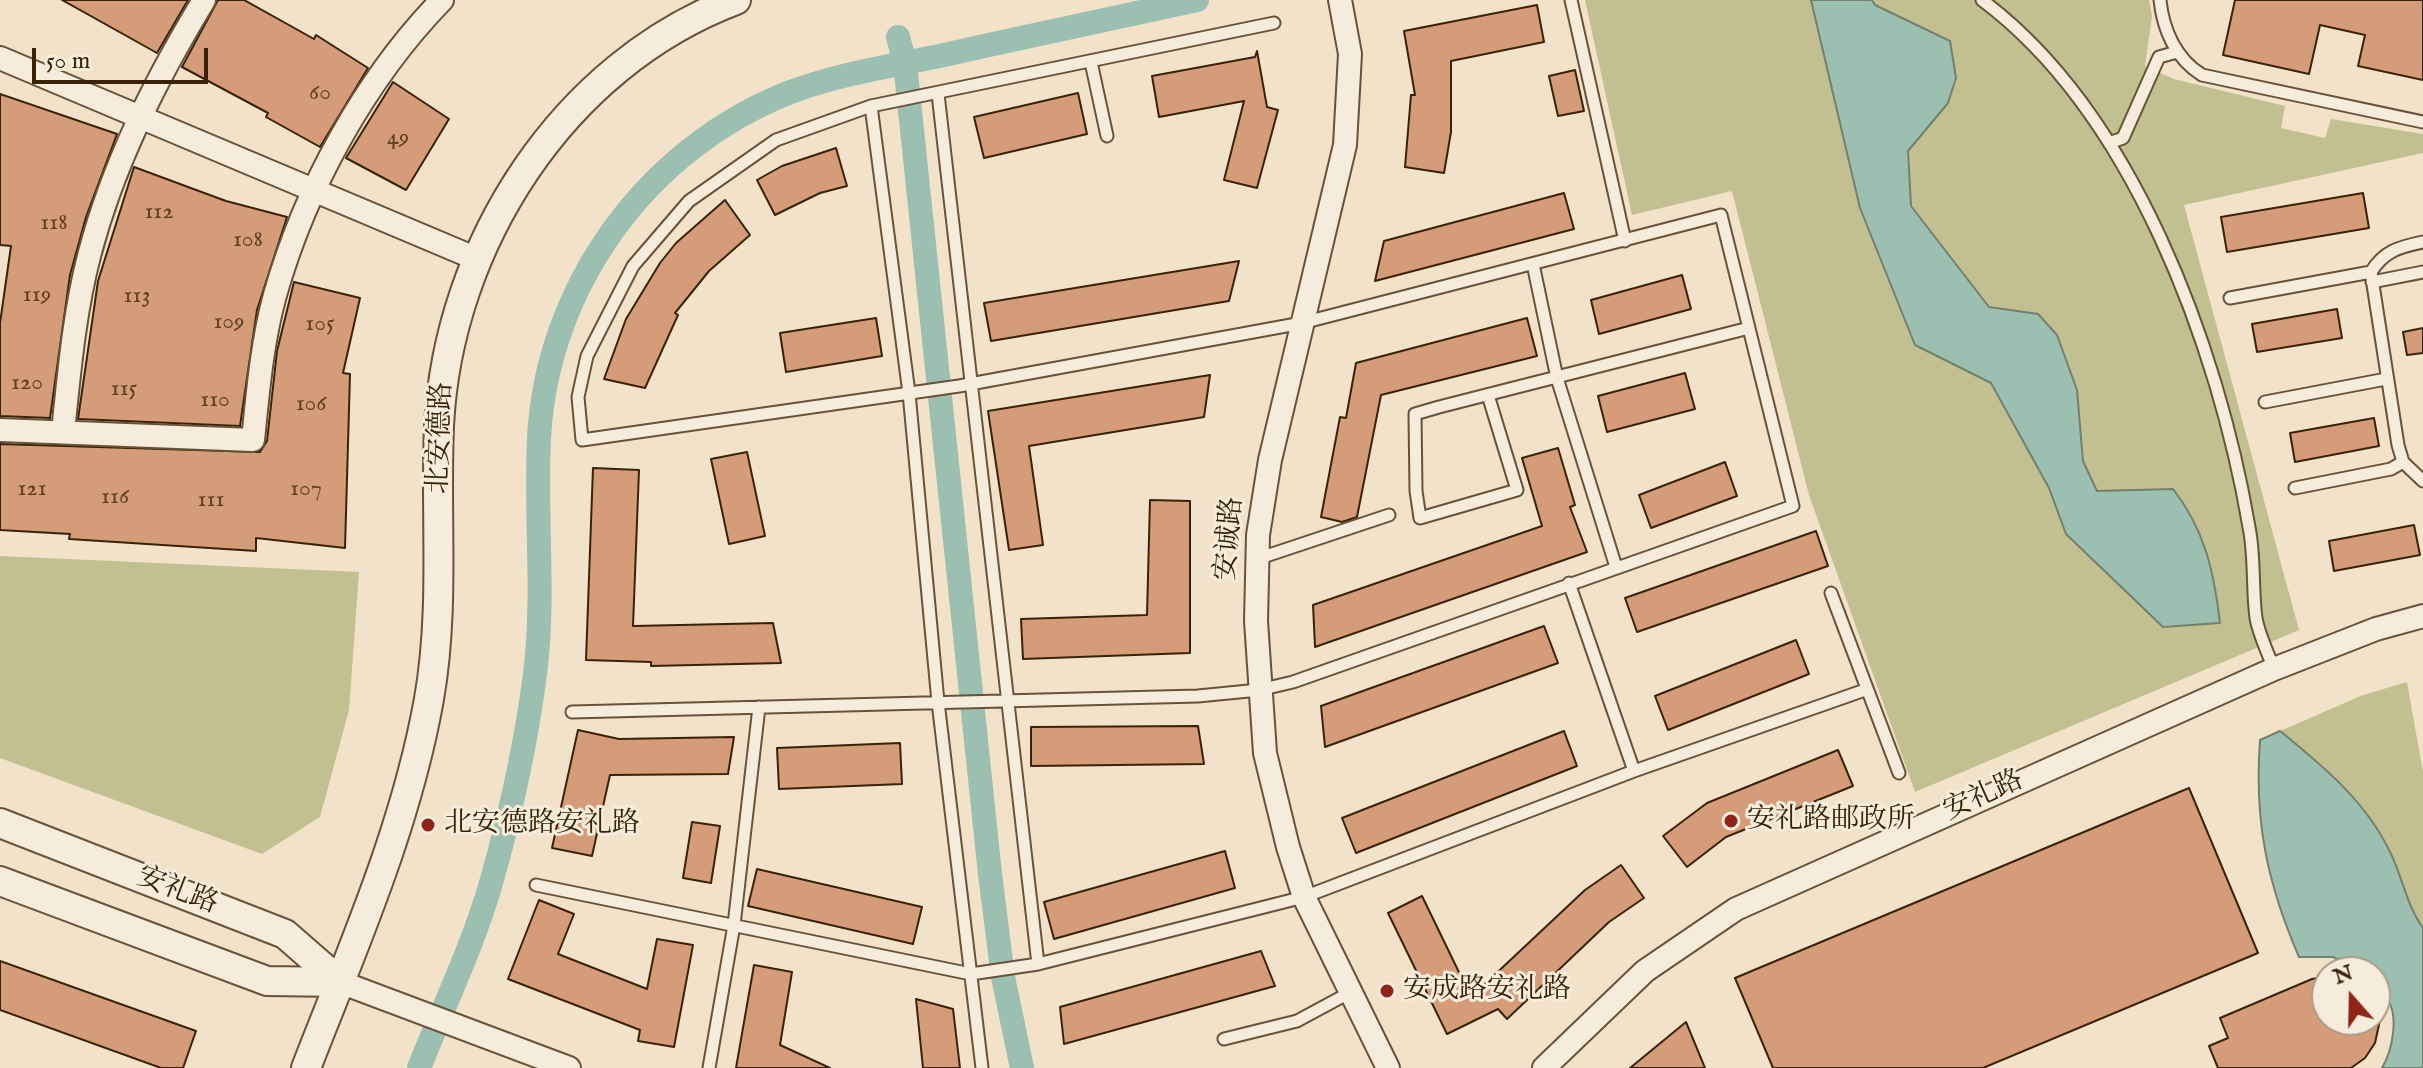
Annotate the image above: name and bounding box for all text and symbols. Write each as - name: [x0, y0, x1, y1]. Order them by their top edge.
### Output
- scale bar: [36, 32, 212, 82]
- text: 50 m: [46, 46, 90, 77]
- house number: 60: [309, 80, 331, 108]
- house number: 49: [387, 125, 409, 153]
- house number: 112: [144, 199, 174, 227]
- house number: 118: [40, 210, 68, 238]
- house number: 108: [233, 227, 263, 255]
- house number: 119: [23, 282, 51, 310]
- house number: 113: [124, 283, 150, 311]
- house number: 109: [213, 309, 245, 337]
- house number: 105: [305, 311, 335, 339]
- house number: 120: [11, 370, 43, 398]
- house number: 115: [111, 376, 137, 404]
- street label: 北安德路: [423, 381, 461, 495]
- house number: 110: [200, 387, 230, 415]
- house number: 106: [296, 391, 326, 419]
- house number: 121: [17, 476, 47, 504]
- house number: 107: [290, 476, 322, 504]
- house number: 116: [101, 484, 129, 512]
- house number: 111: [198, 487, 224, 515]
- street label: 安诚路: [1211, 496, 1251, 582]
- street label: 安礼路: [1939, 765, 2029, 829]
- place label: 安礼路邮政所: [1747, 804, 1915, 838]
- place label: 北安德路安礼路: [444, 808, 640, 842]
- marker: 安礼路邮政所: [1722, 812, 1740, 830]
- marker: 北安德路安礼路: [419, 816, 437, 834]
- street label: 安礼路: [132, 861, 222, 923]
- north arrow: [2311, 956, 2391, 1036]
- text: N: [2330, 959, 2357, 992]
- place label: 安成路安礼路: [1403, 974, 1571, 1008]
- marker: 安成路安礼路: [1378, 982, 1396, 1000]

